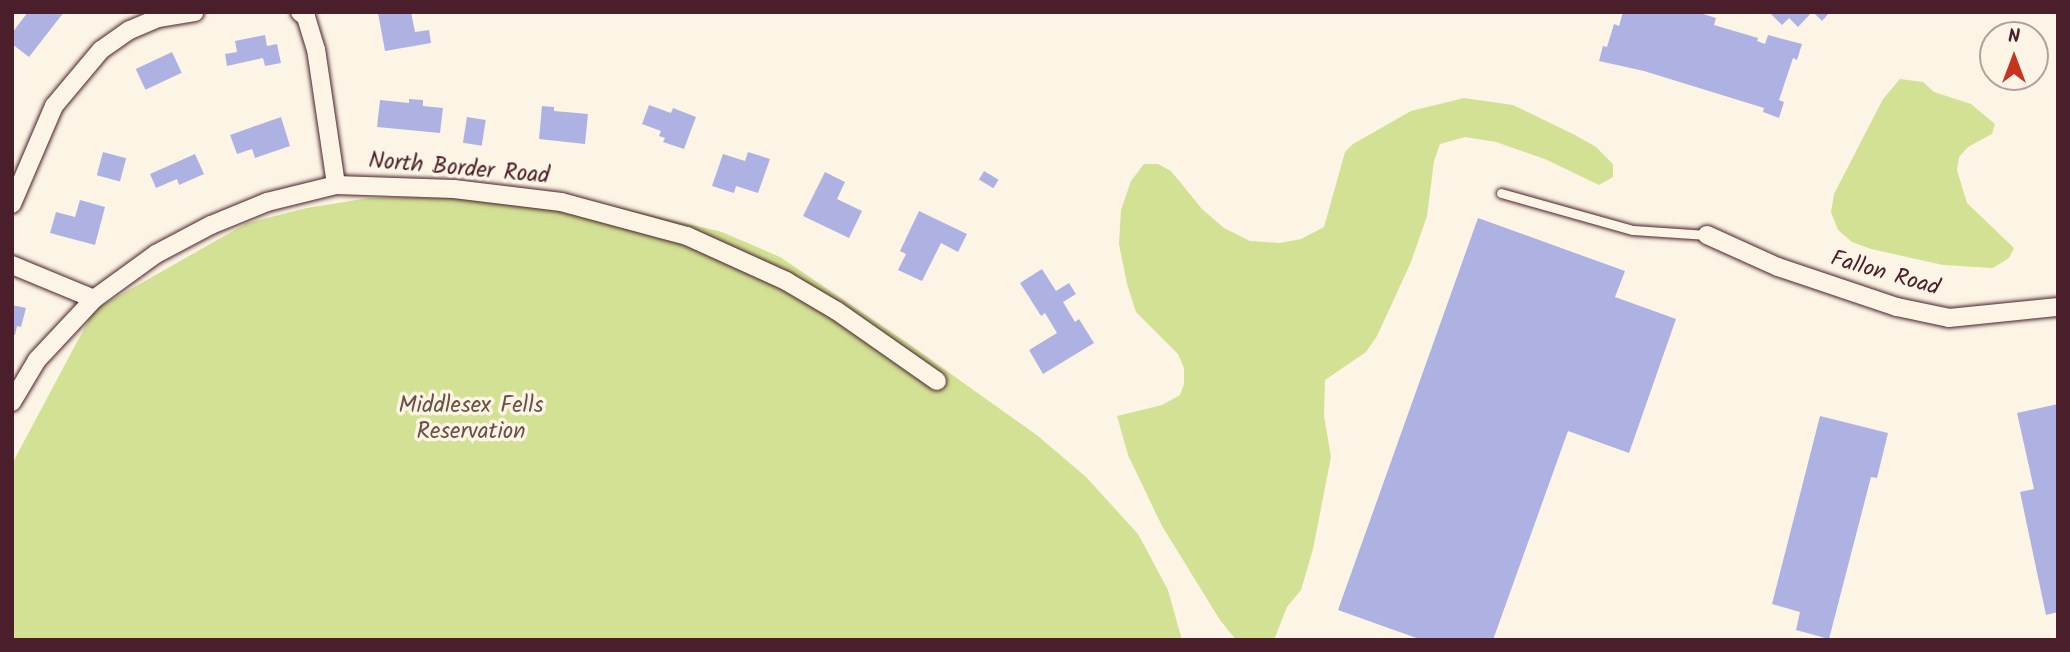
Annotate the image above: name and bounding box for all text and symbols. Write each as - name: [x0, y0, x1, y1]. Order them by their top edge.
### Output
- north arrow: [1979, 21, 2049, 91]
- text: N: [2008, 22, 2020, 52]
- street label: North Border Road: [367, 147, 551, 191]
- street label: Fallon Road: [1827, 245, 1943, 303]
- park label: Middlesex Fells Reservation: [398, 392, 544, 446]

